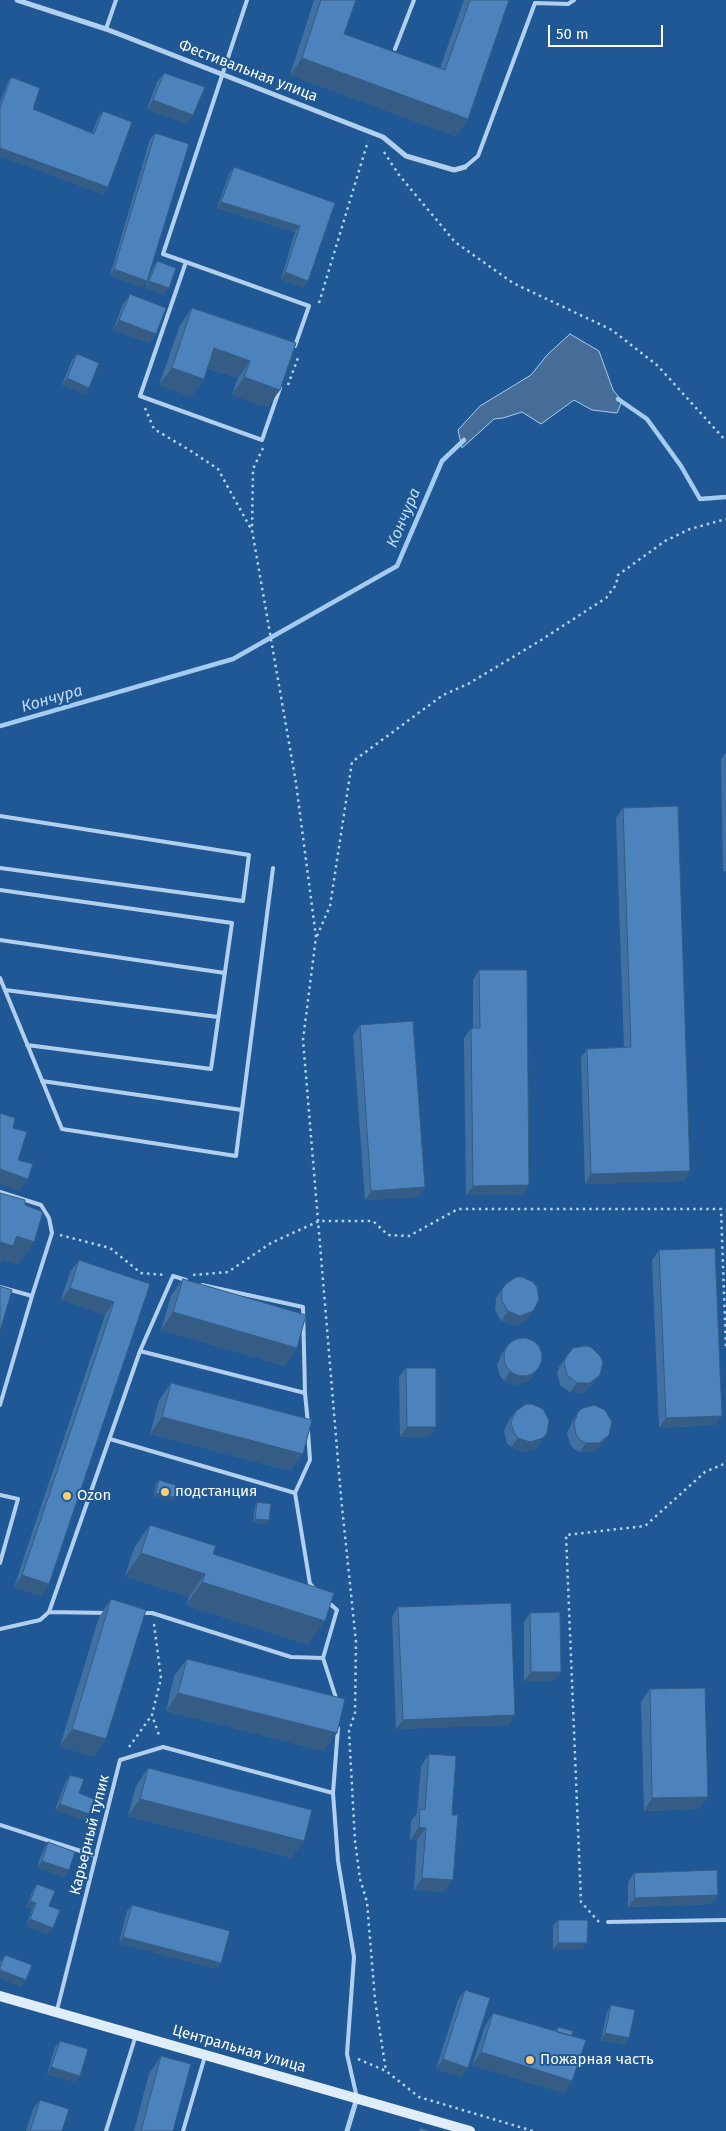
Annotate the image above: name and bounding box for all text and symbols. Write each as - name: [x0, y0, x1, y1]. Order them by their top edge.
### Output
- scale bar: [551, 15, 666, 47]
- text: 50 m: [556, 25, 589, 43]
- street label: Фестивальная улица: [176, 36, 320, 106]
- water label: Кончура: [383, 485, 425, 551]
- water label: Кончура: [19, 681, 85, 717]
- place label: подстанция: [175, 1483, 257, 1501]
- marker: подстанция: [159, 1486, 171, 1498]
- place label: Ozon: [77, 1487, 111, 1505]
- marker: Ozon: [61, 1490, 73, 1502]
- street label: Карьерный тупик: [66, 1773, 114, 1897]
- street label: Центральная улица: [170, 2021, 308, 2077]
- place label: Пожарная часть: [540, 2051, 654, 2069]
- marker: Пожарная часть: [524, 2054, 536, 2066]

